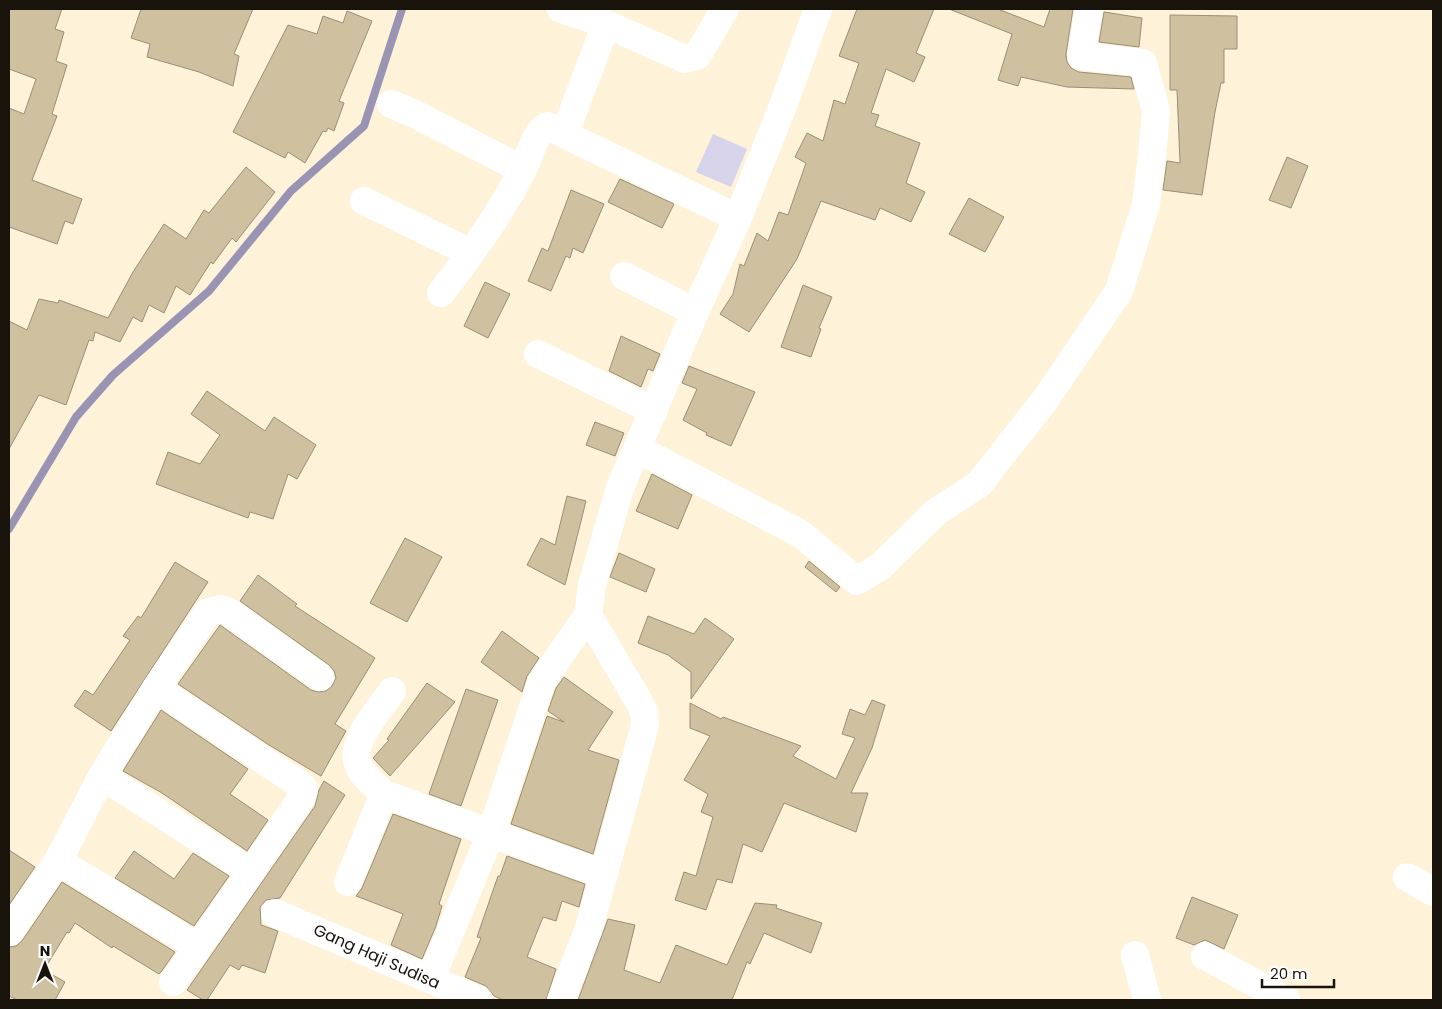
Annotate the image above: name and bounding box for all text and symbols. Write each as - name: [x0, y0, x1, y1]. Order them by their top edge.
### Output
- street label: Gang Haji Sudisa: [310, 918, 444, 995]
- north arrow: [20, 939, 70, 989]
- text: N: [40, 941, 50, 961]
- scale bar: [1262, 956, 1334, 988]
- text: 20 m: [1270, 963, 1308, 984]

